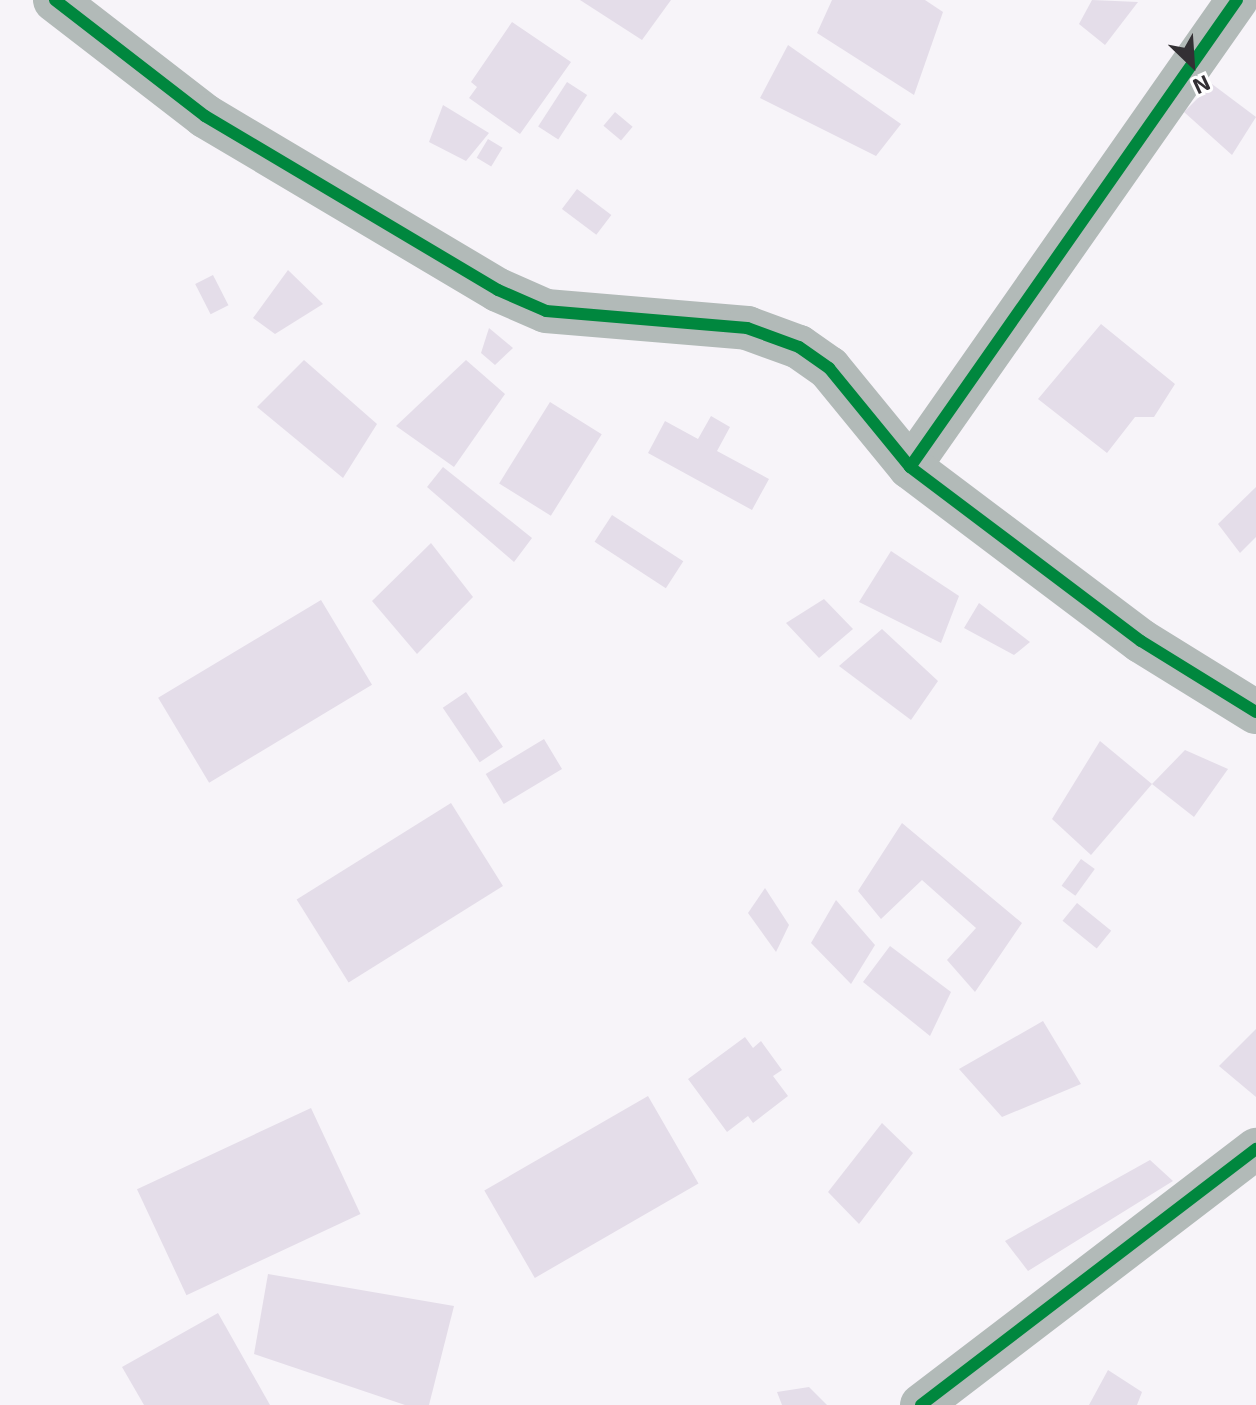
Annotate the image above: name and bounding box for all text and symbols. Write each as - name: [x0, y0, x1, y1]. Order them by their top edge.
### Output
- north arrow: [1152, 24, 1232, 104]
- text: N: [1189, 71, 1215, 101]

